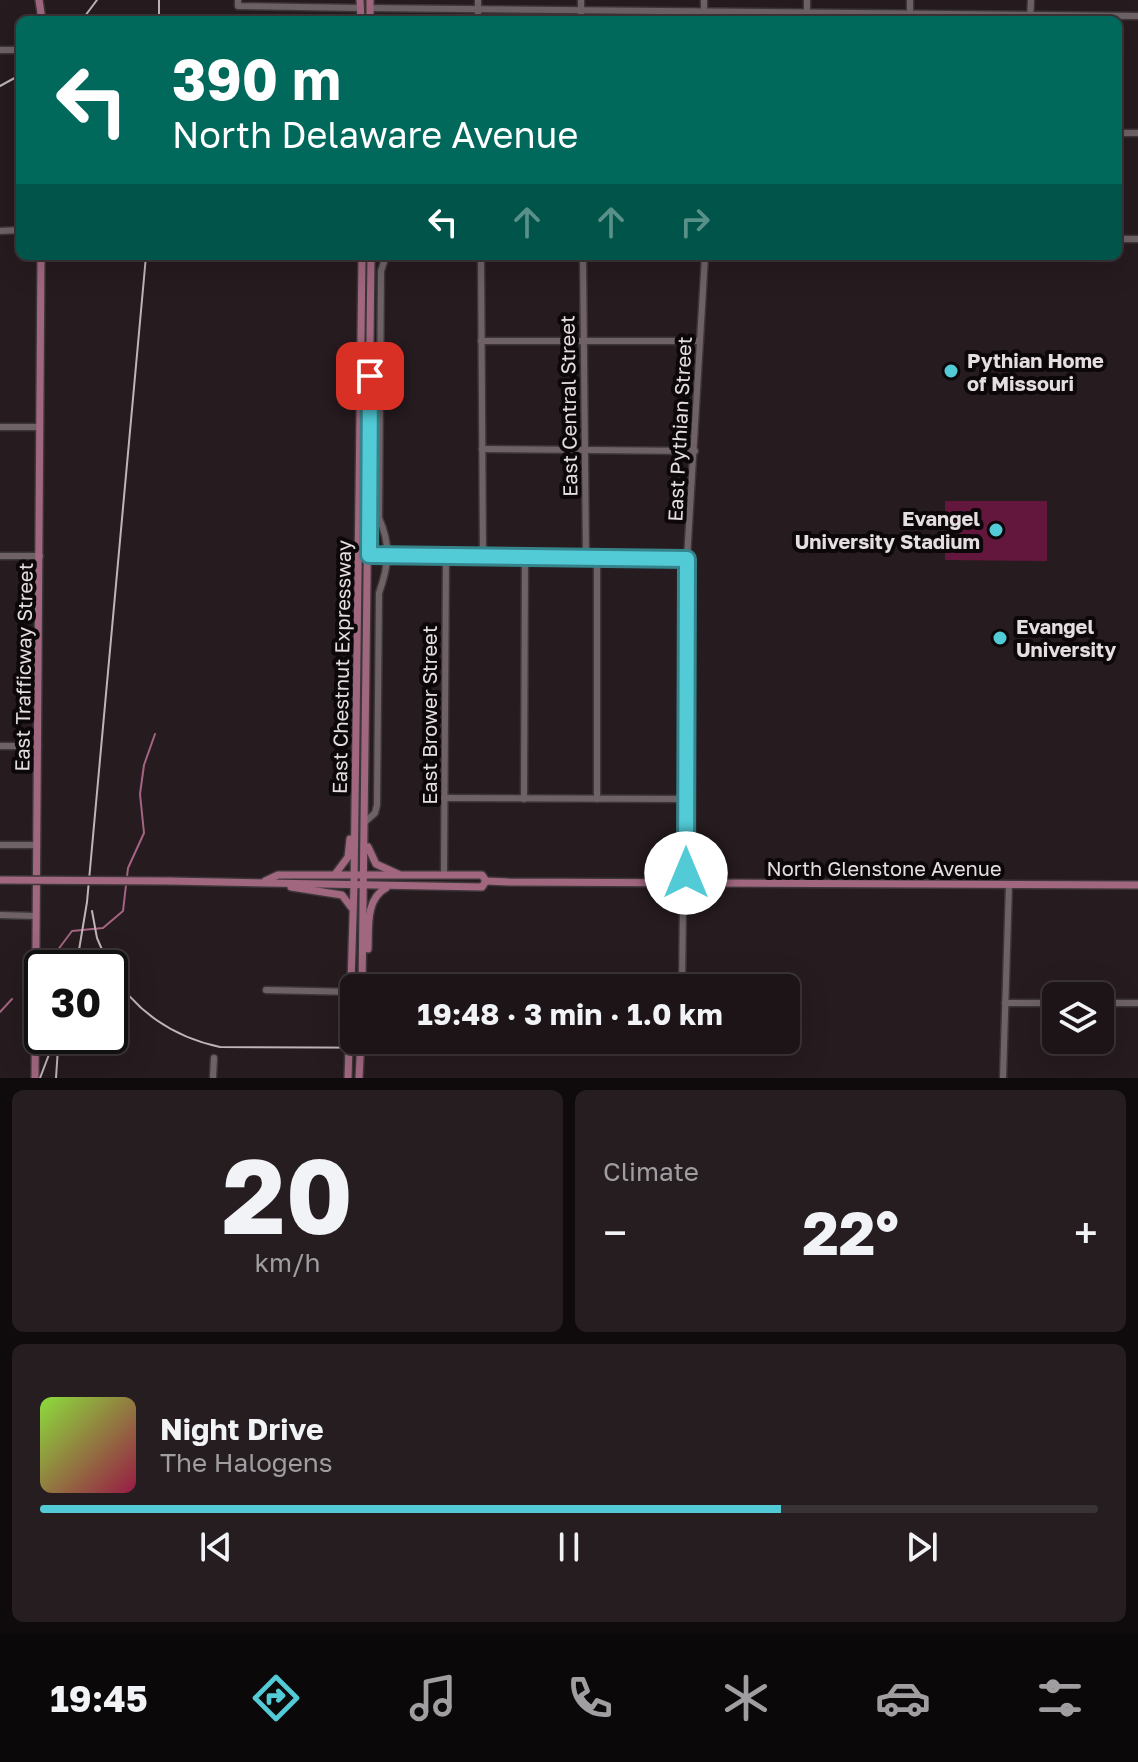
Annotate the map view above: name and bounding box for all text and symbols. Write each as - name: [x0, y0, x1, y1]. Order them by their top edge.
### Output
- text: 390 m: [172, 45, 341, 112]
- icon: left: [40, 48, 144, 152]
- text: North Delaware Avenue: [172, 113, 578, 156]
- icon: left: [421, 200, 465, 244]
- icon: ahead: [505, 200, 549, 244]
- icon: ahead: [589, 200, 633, 244]
- icon: right: [673, 200, 717, 244]
- street label: East Central Street: [554, 315, 582, 497]
- street label: East Pythian Street: [662, 336, 696, 522]
- pin: [336, 342, 404, 410]
- place label: Pythian Home of Missouri: [967, 348, 1104, 395]
- icon: arrive: [348, 354, 392, 398]
- marker: Pythian Home of Missouri: [942, 362, 960, 380]
- place label: Evangel University Stadium: [795, 506, 980, 553]
- marker: Evangel University Stadium: [987, 521, 1005, 539]
- street label: East Chestnut Expressway: [327, 540, 355, 794]
- street label: East Trafficway Street: [9, 562, 37, 772]
- place label: Evangel University: [1016, 614, 1116, 661]
- street label: East Brower Street: [417, 625, 441, 805]
- marker: Evangel University: [991, 629, 1009, 647]
- position arrow: [644, 831, 728, 915]
- street label: North Glenstone Avenue: [767, 856, 1002, 880]
- speed limit sign: 30: [24, 950, 128, 1054]
- map controls: [1042, 982, 1114, 1054]
- button: layers: [1042, 982, 1114, 1054]
- text: 19:48 · 3 min · 1.0 km: [417, 996, 723, 1032]
- text: 20: [222, 1132, 353, 1257]
- text: Climate: [603, 1156, 699, 1187]
- text: 22°: [802, 1196, 899, 1268]
- text: −: [603, 1206, 627, 1259]
- text: +: [1074, 1206, 1098, 1259]
- text: km/h: [254, 1247, 321, 1278]
- text: Night Drive: [160, 1411, 324, 1447]
- text: The Halogens: [160, 1447, 333, 1478]
- icon: previous: [194, 1525, 238, 1569]
- icon: pause: [547, 1525, 591, 1569]
- icon: next: [900, 1525, 944, 1569]
- icon: directions: [248, 1670, 304, 1726]
- icon: music: [405, 1670, 461, 1726]
- icon: phone: [562, 1670, 618, 1726]
- icon: climate: [718, 1670, 774, 1726]
- icon: car: [875, 1670, 931, 1726]
- icon: filters: [1032, 1670, 1088, 1726]
- text: 19:45: [50, 1677, 148, 1720]

